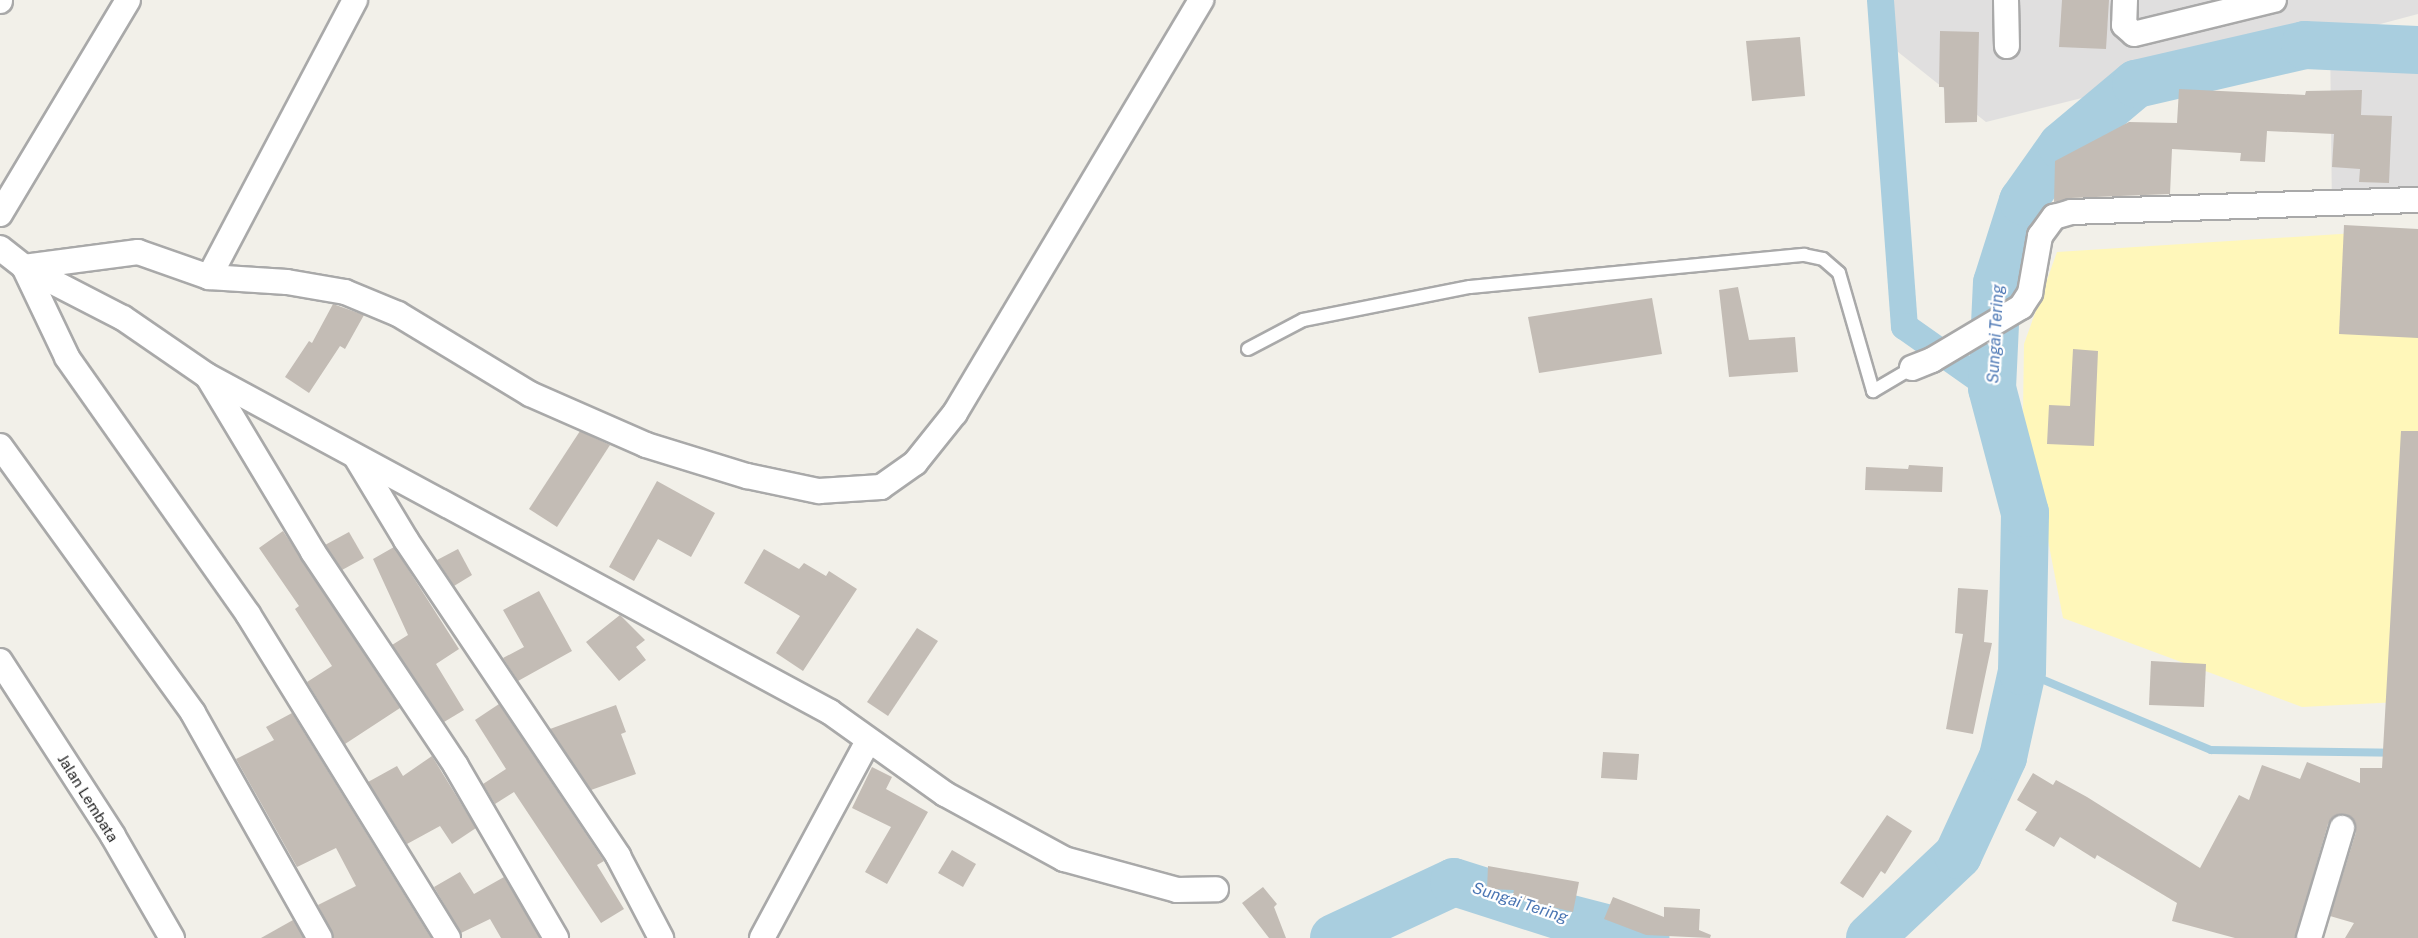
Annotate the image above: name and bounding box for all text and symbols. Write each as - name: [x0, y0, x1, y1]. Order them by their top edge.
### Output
- water label: Sungai Tering: [1984, 284, 2008, 384]
- street label: Jalan Lembata: [54, 751, 122, 845]
- water label: Sungai Tering: [1470, 879, 1570, 927]

